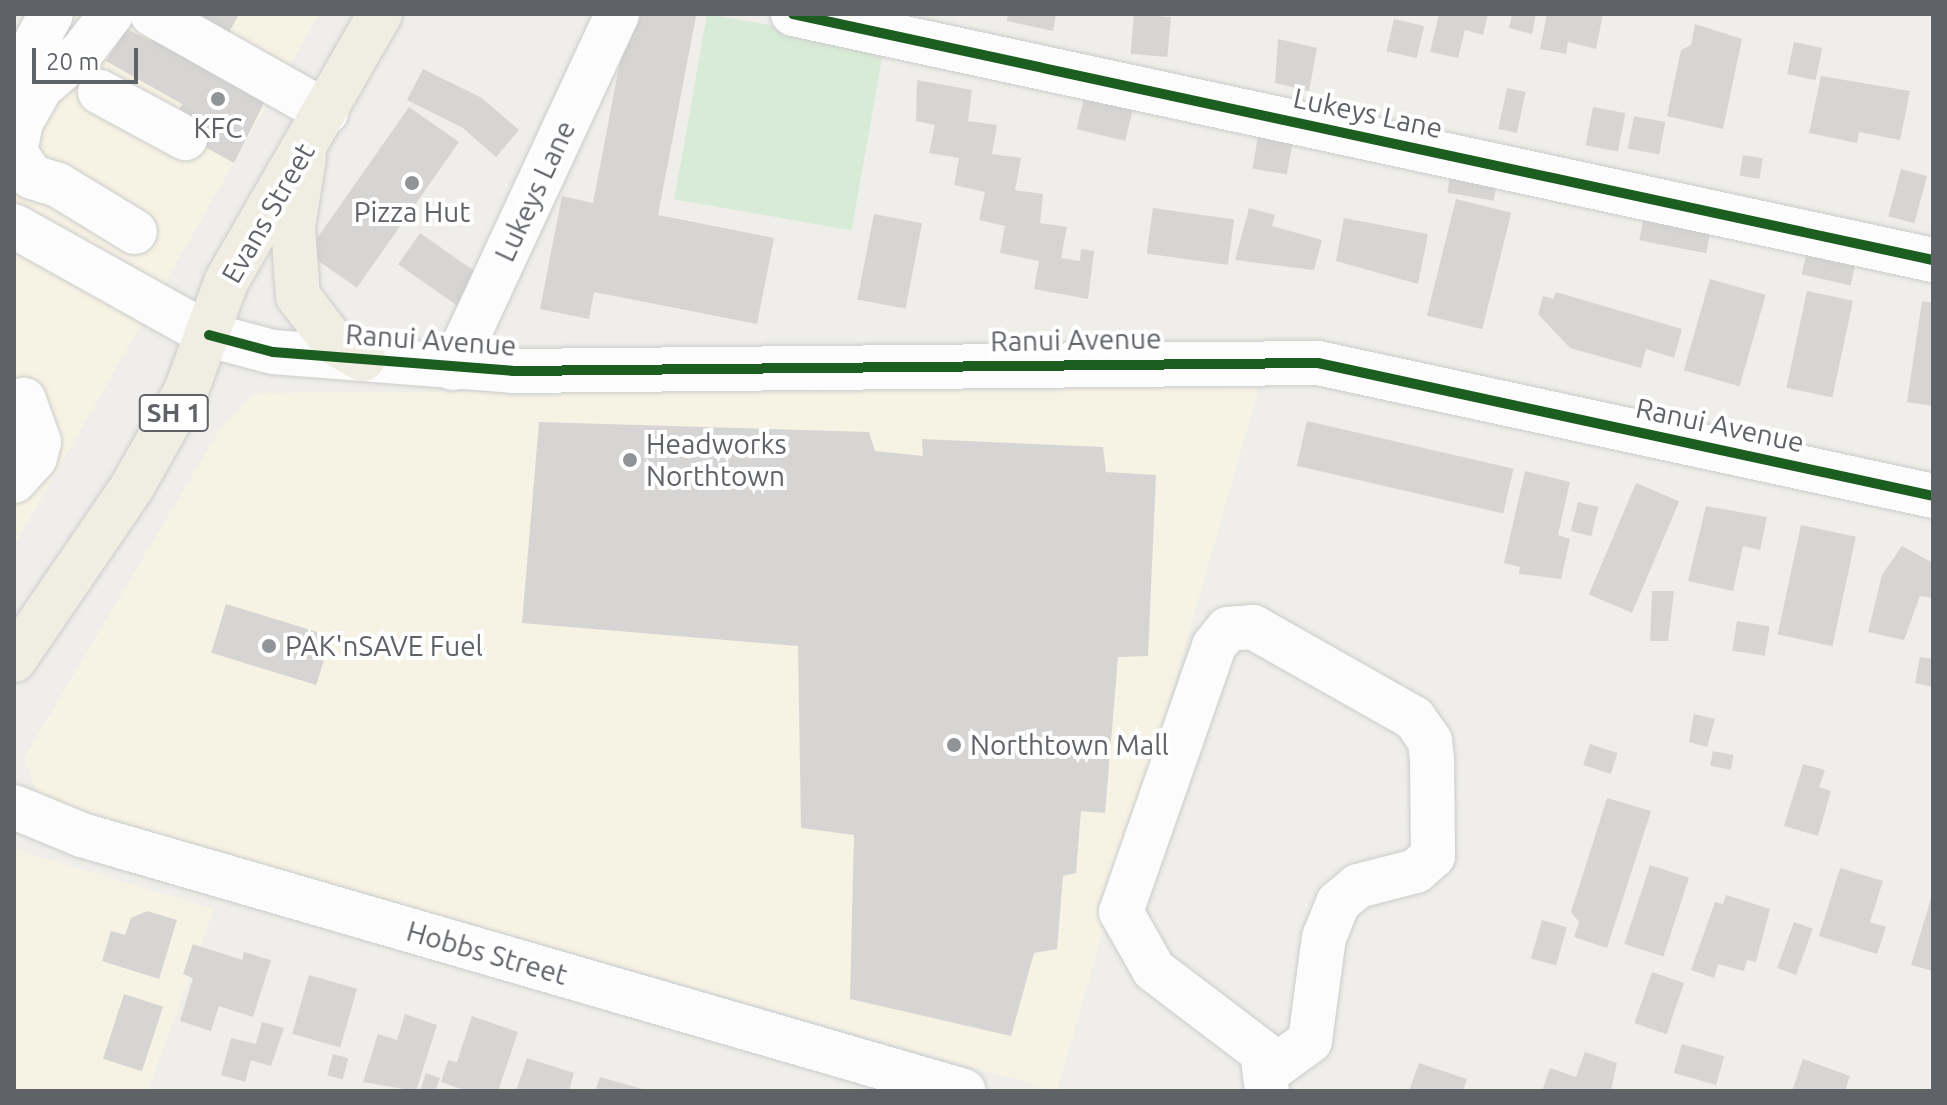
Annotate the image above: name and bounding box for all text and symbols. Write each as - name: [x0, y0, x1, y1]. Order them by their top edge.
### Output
- scale bar: [36, 32, 142, 82]
- text: 20 m: [46, 48, 99, 75]
- street label: Lukeys Lane: [1290, 81, 1446, 145]
- marker: KFC: [209, 90, 227, 108]
- place label: KFC: [194, 111, 242, 145]
- street label: Lukeys Lane: [488, 115, 582, 267]
- street label: Evans Street: [214, 137, 322, 289]
- marker: Pizza Hut: [403, 174, 421, 192]
- place label: Pizza Hut: [354, 195, 470, 229]
- street label: Ranui Avenue: [344, 317, 518, 363]
- street label: Ranui Avenue: [990, 322, 1162, 358]
- road number: SH 1: [138, 391, 210, 435]
- street label: Ranui Avenue: [1633, 391, 1807, 459]
- place label: Headworks Northtown: [646, 427, 787, 493]
- marker: Headworks Northtown: [621, 451, 639, 469]
- place label: PAK'nSAVE Fuel: [285, 629, 483, 663]
- marker: PAK'nSAVE Fuel: [260, 637, 278, 655]
- place label: Northtown Mall: [970, 728, 1169, 762]
- marker: Northtown Mall: [945, 736, 963, 754]
- street label: Hobbs Street: [403, 914, 571, 992]

